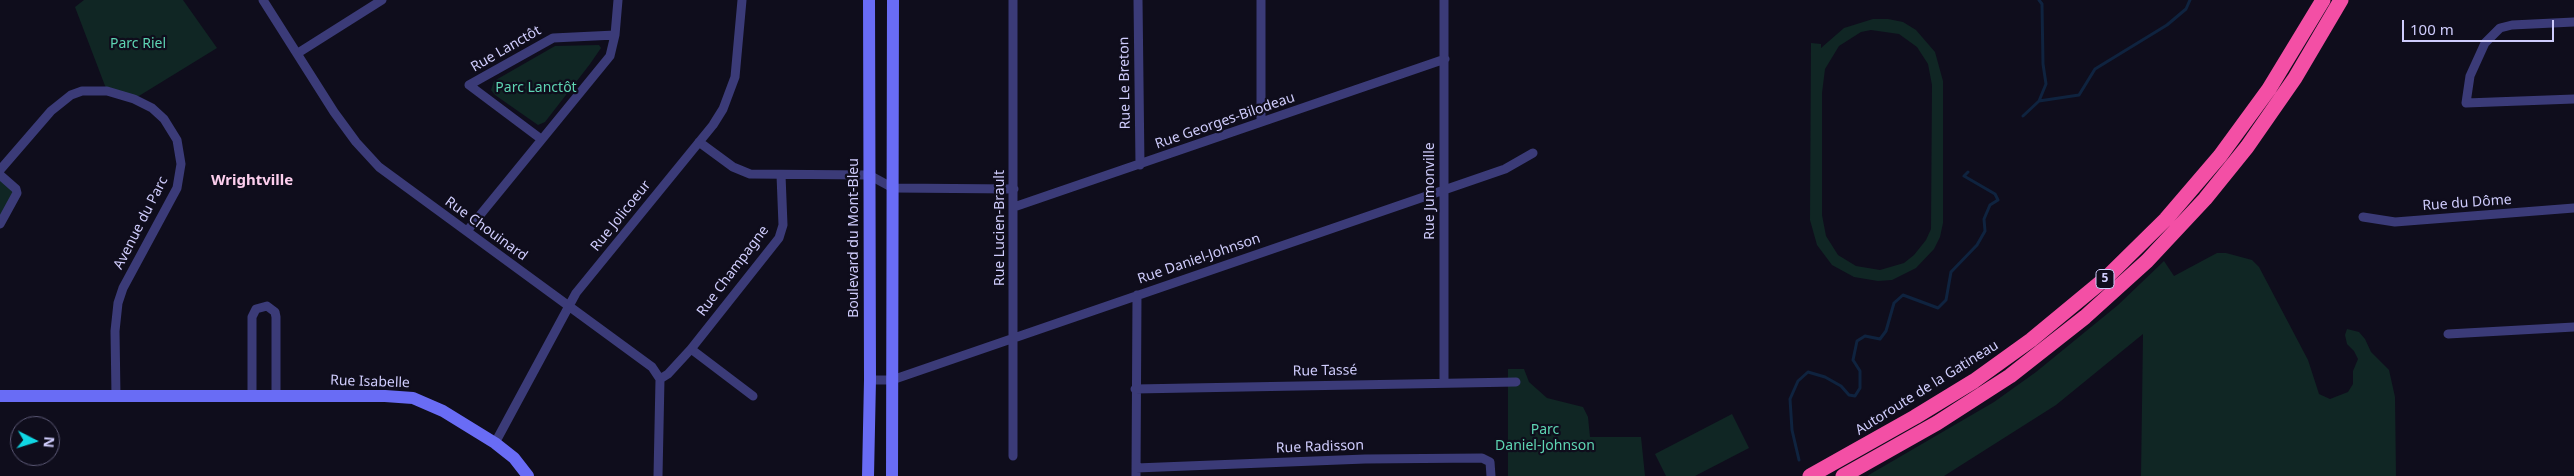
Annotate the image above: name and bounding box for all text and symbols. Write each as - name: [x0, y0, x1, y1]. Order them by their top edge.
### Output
- scale bar: [2404, 10, 2556, 42]
- text: 100 m: [2410, 19, 2454, 39]
- street label: Rue Lanctôt: [468, 22, 544, 76]
- park label: Parc Riel: [110, 36, 166, 52]
- street label: Rue Le Breton: [1116, 37, 1134, 129]
- park label: Parc Lanctôt: [495, 80, 577, 96]
- street label: Rue Georges-Bilodeau: [1153, 89, 1297, 153]
- street label: Rue Jumonville: [1422, 142, 1438, 240]
- street label: Boulevard du Mont-Bleu: [846, 158, 862, 318]
- street label: Rue Lucien-Brault: [992, 170, 1008, 286]
- district label: Wrightville: [211, 172, 293, 190]
- street label: Avenue du Parc: [110, 174, 172, 272]
- street label: Rue Jolicoeur: [587, 177, 655, 255]
- street label: Rue du Dôme: [2422, 191, 2512, 215]
- street label: Rue Chouinard: [442, 193, 530, 265]
- street label: Rue Champagne: [694, 222, 772, 320]
- street label: Rue Daniel-Johnson: [1135, 230, 1263, 288]
- road number: 5: [2096, 270, 2114, 288]
- street label: Autoroute de la Gatineau: [1852, 337, 2002, 439]
- street label: Rue Tassé: [1292, 362, 1358, 380]
- street label: Rue Isabelle: [330, 372, 410, 392]
- north arrow: [10, 416, 60, 466]
- park label: Parc Daniel-Johnson: [1495, 422, 1595, 454]
- text: N: [39, 436, 59, 449]
- street label: Rue Radisson: [1276, 437, 1364, 457]

